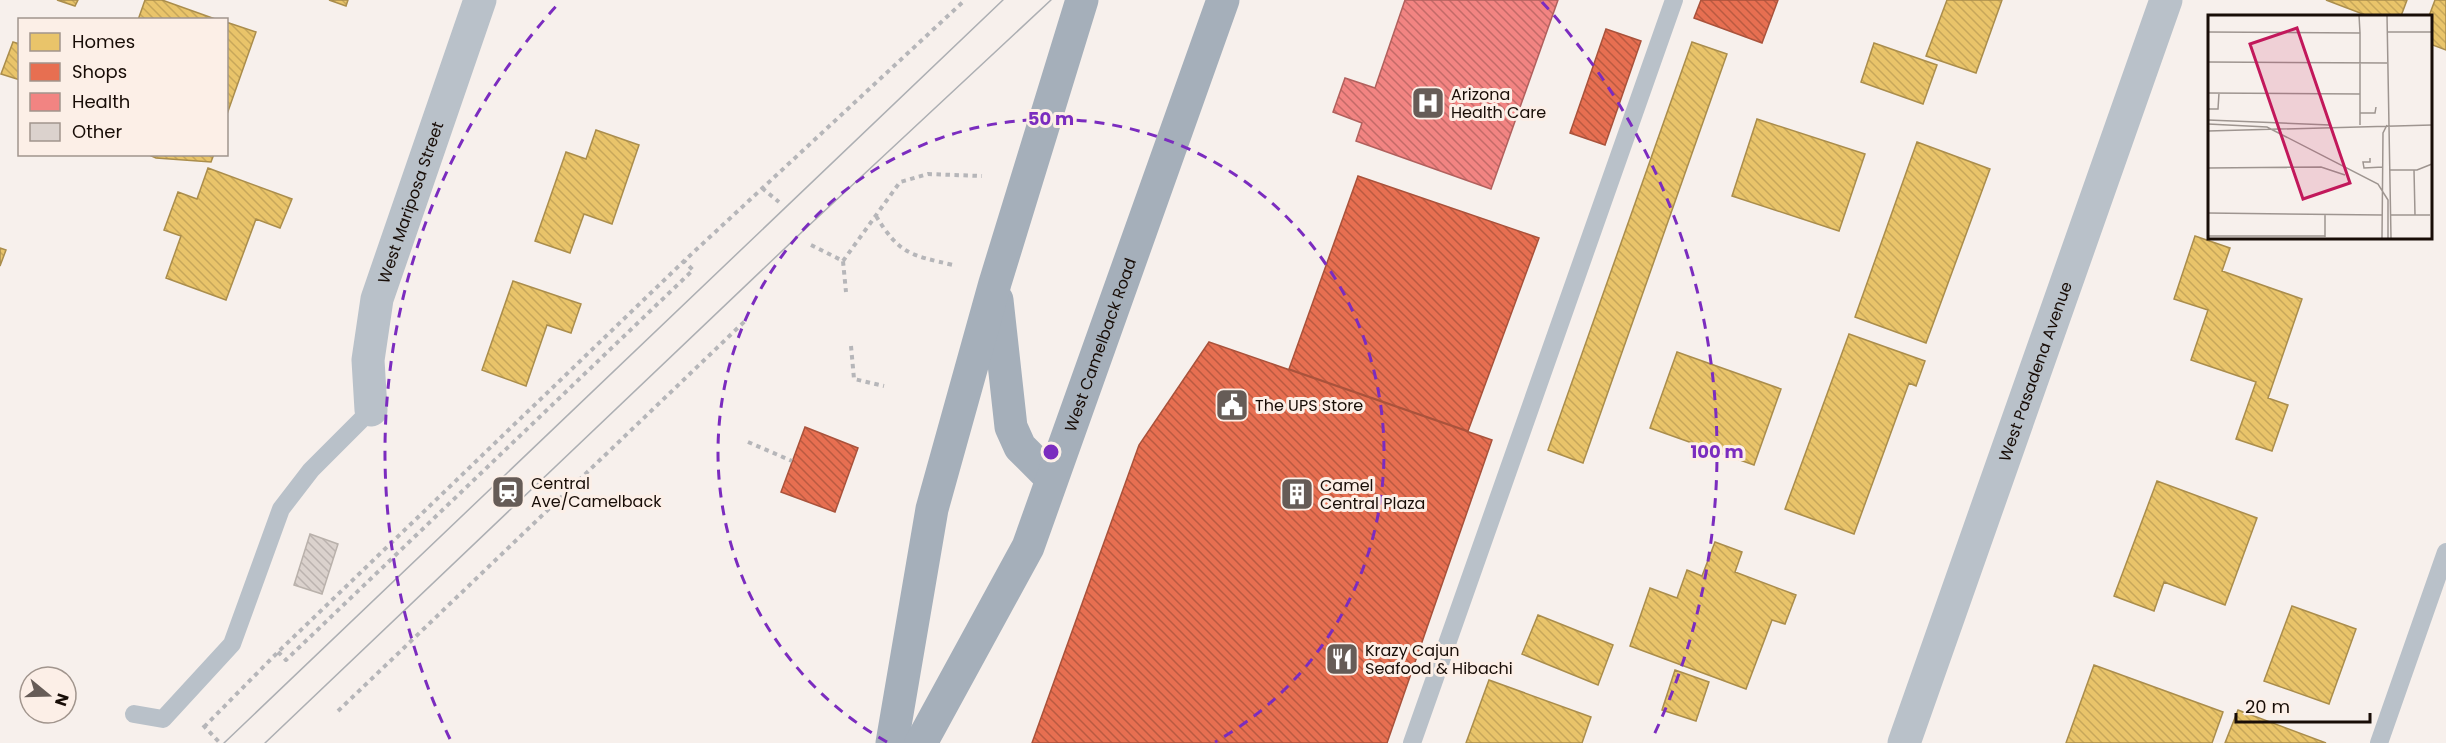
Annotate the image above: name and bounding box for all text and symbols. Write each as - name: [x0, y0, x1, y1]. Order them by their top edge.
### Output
- inset map: [2208, 15, 2431, 238]
- legend: [18, 18, 228, 156]
- text: Homes: [72, 29, 135, 54]
- text: Shops: [72, 59, 127, 84]
- place label: Arizona Health Care: [1451, 83, 1546, 124]
- hospital icon: Arizona Health Care: [1410, 85, 1446, 121]
- text: Health: [72, 89, 130, 114]
- text: 50 m: [1028, 106, 1074, 131]
- street label: West Mariposa Street: [372, 118, 449, 287]
- text: Other: [72, 119, 122, 144]
- street label: West Camelback Road: [1059, 255, 1142, 435]
- street label: West Pasadena Avenue: [1993, 278, 2078, 465]
- public building icon: The UPS Store: [1214, 387, 1250, 423]
- place label: The UPS Store: [1255, 394, 1363, 417]
- text: 100 m: [1690, 439, 1744, 464]
- centre of rings: [1041, 442, 1061, 462]
- place label: Central Ave/Camelback: [531, 472, 662, 513]
- station icon: Central Ave/Camelback: [490, 474, 526, 510]
- place label: Camel Central Plaza: [1320, 474, 1425, 515]
- building icon: Camel Central Plaza: [1279, 476, 1315, 512]
- place label: Krazy Cajun Seafood & Hibachi: [1365, 639, 1513, 680]
- restaurant icon: Krazy Cajun Seafood & Hibachi: [1324, 641, 1360, 677]
- north arrow: [18, 665, 78, 725]
- scale bar: [2236, 686, 2370, 724]
- text: N: [49, 690, 75, 709]
- text: 20 m: [2245, 694, 2290, 719]

